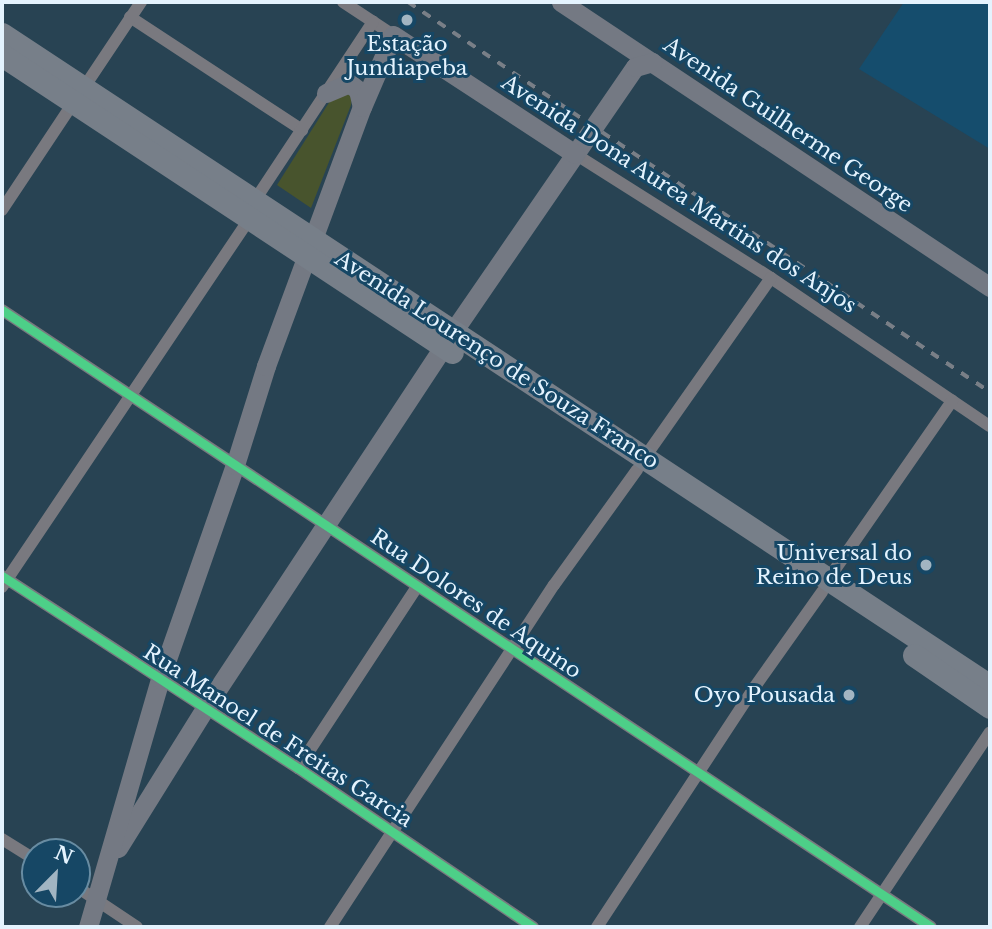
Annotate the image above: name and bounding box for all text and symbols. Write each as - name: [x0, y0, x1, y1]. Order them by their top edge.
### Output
- marker: Estação Jundiapeba: [399, 12, 415, 28]
- place label: Estação Jundiapeba: [346, 31, 468, 81]
- street label: Avenida Guilherme George: [659, 32, 917, 218]
- street label: Avenida Dona Aurea Martins dos Anjos: [496, 69, 862, 319]
- street label: Avenida Lourenço de Souza Franco: [330, 246, 664, 474]
- street label: Rua Dolores de Aquino: [365, 524, 587, 684]
- place label: Universal do Reino de Deus: [756, 540, 912, 590]
- marker: Universal do Reino de Deus: [918, 557, 934, 573]
- street label: Rua Manoel de Freitas Garcia: [139, 639, 417, 833]
- place label: Oyo Pousada: [694, 682, 835, 708]
- marker: Oyo Pousada: [841, 687, 857, 703]
- north arrow: [21, 838, 91, 908]
- text: N: [51, 841, 77, 869]

